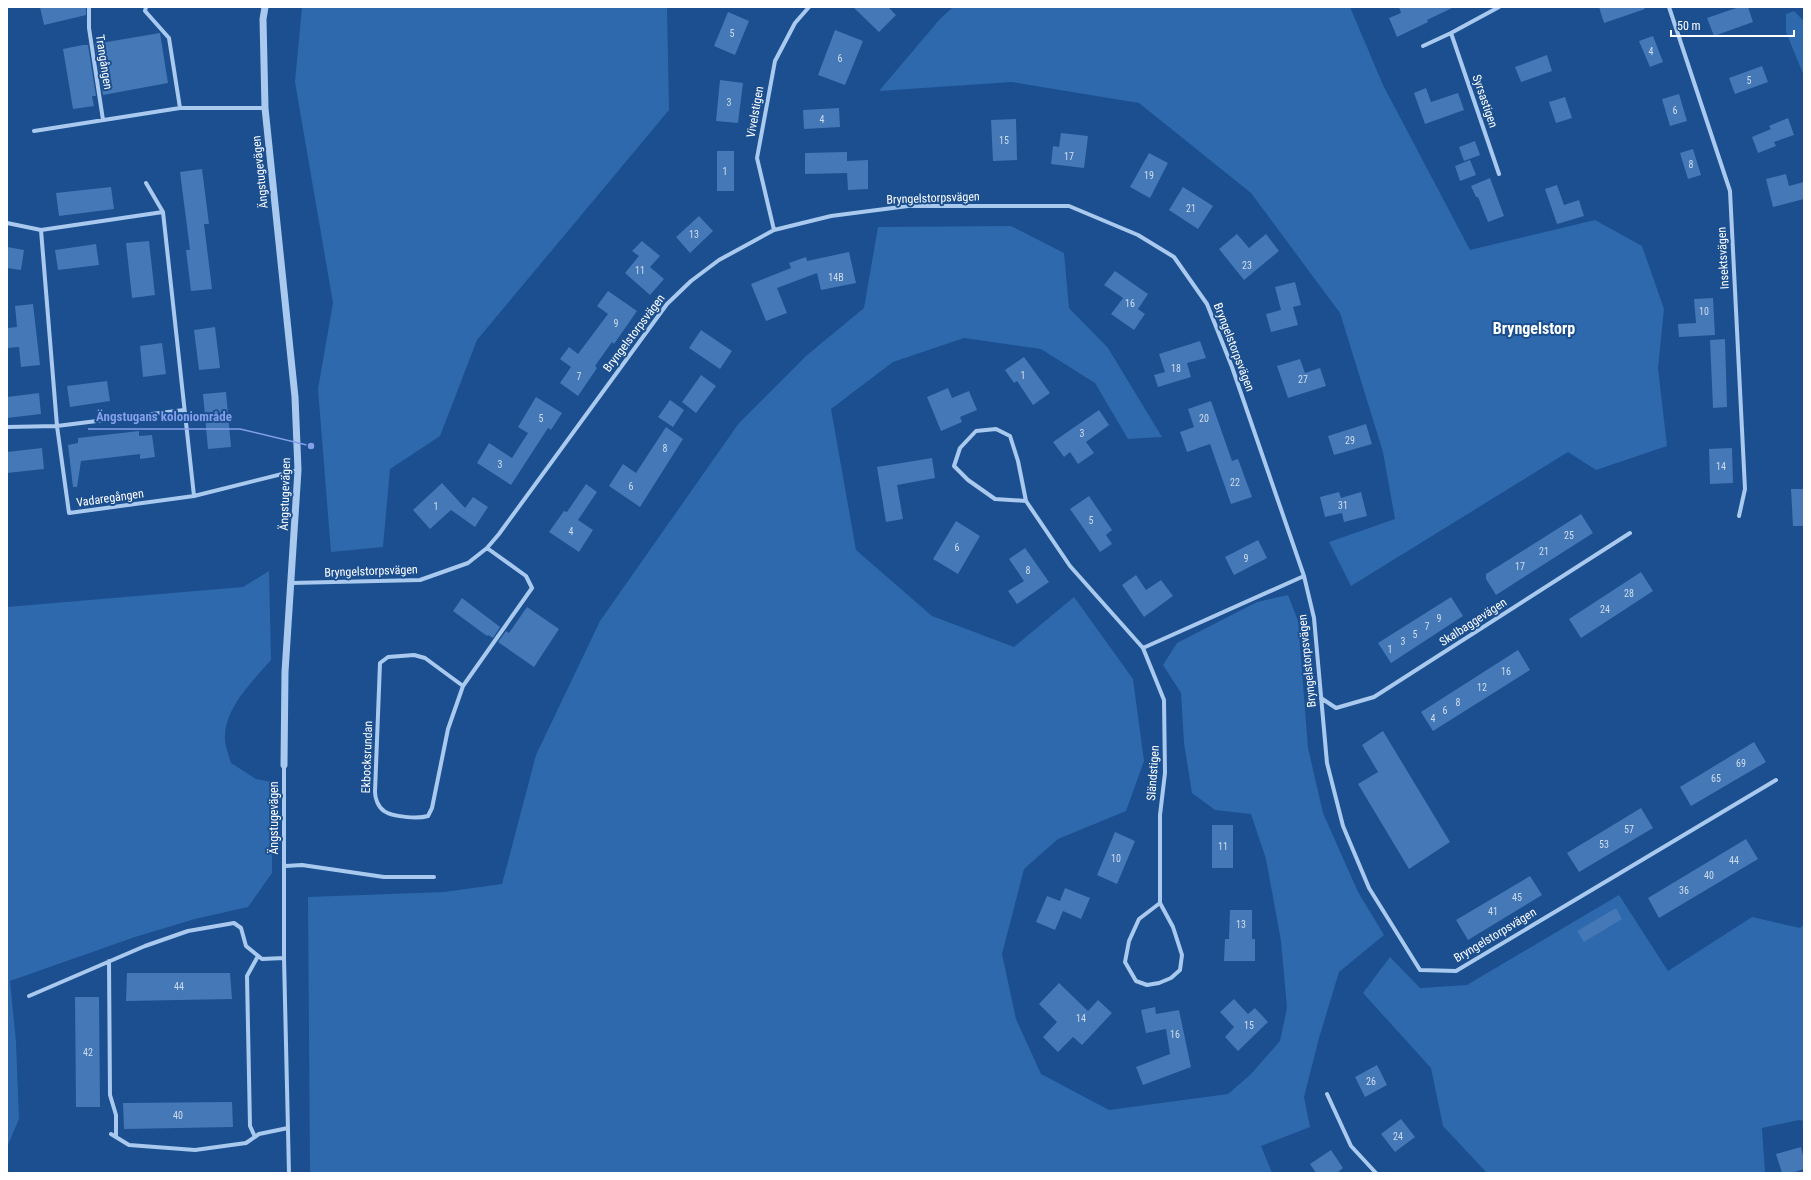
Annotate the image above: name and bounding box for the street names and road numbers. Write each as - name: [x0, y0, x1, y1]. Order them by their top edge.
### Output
- street label: Trangången: [93, 33, 115, 91]
- street label: Syrsastigen: [1469, 73, 1501, 130]
- street label: Vivelstigen: [744, 85, 766, 139]
- street label: Ängstugevägen: [248, 135, 271, 209]
- street label: Bryngelstorpsvägen: [886, 189, 980, 207]
- street label: Insektsvägen: [1714, 226, 1732, 290]
- street label: Bryngelstorpsvägen: [600, 291, 668, 375]
- street label: Bryngelstorpsvägen: [1211, 301, 1257, 393]
- street label: Ängstugevägen: [276, 457, 293, 531]
- street label: Vadaregången: [75, 486, 145, 510]
- street label: Bryngelstorpsvägen: [324, 562, 418, 580]
- street label: Skalbaggevägen: [1437, 595, 1509, 649]
- street label: Bryngelstorpsvägen: [1295, 614, 1319, 708]
- street label: Ekbocksrundan: [359, 720, 375, 793]
- street label: Sländstigen: [1144, 745, 1162, 801]
- street label: Ängstugevägen: [266, 781, 281, 855]
- street label: Bryngelstorpsvägen: [1451, 905, 1539, 965]

